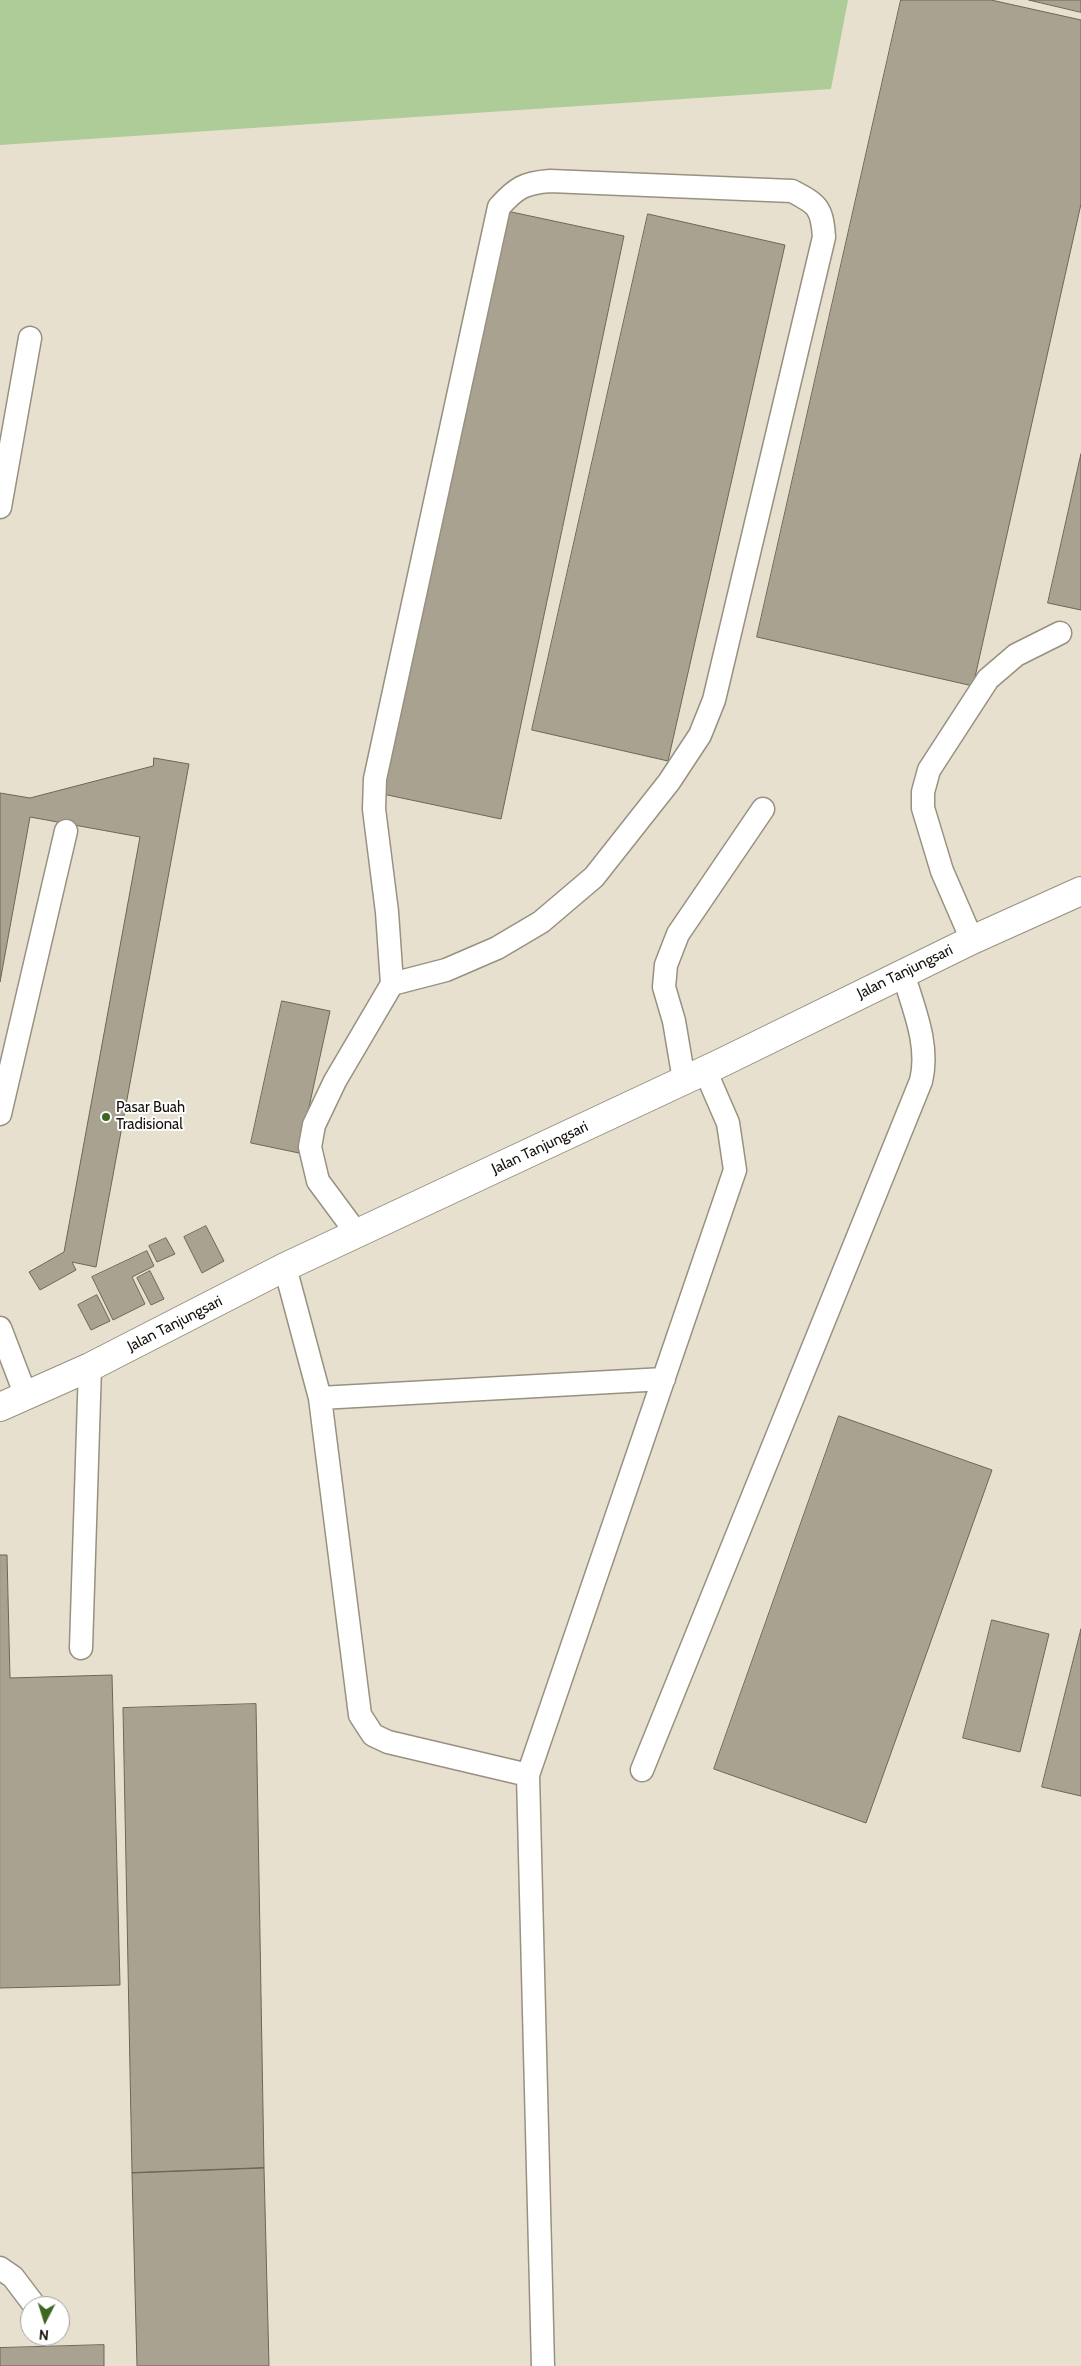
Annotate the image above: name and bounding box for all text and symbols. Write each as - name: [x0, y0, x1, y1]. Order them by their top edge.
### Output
- street label: Jalan Tanjungsari: [854, 941, 956, 1003]
- place label: Pasar Buah Tradisional: [116, 1099, 185, 1134]
- marker: Pasar Buah Tradisional: [100, 1111, 112, 1123]
- street label: Jalan Tanjungsari: [489, 1118, 591, 1178]
- street label: Jalan Tanjungsari: [124, 1292, 226, 1356]
- north arrow: [20, 2296, 70, 2346]
- text: N: [38, 2326, 49, 2344]

